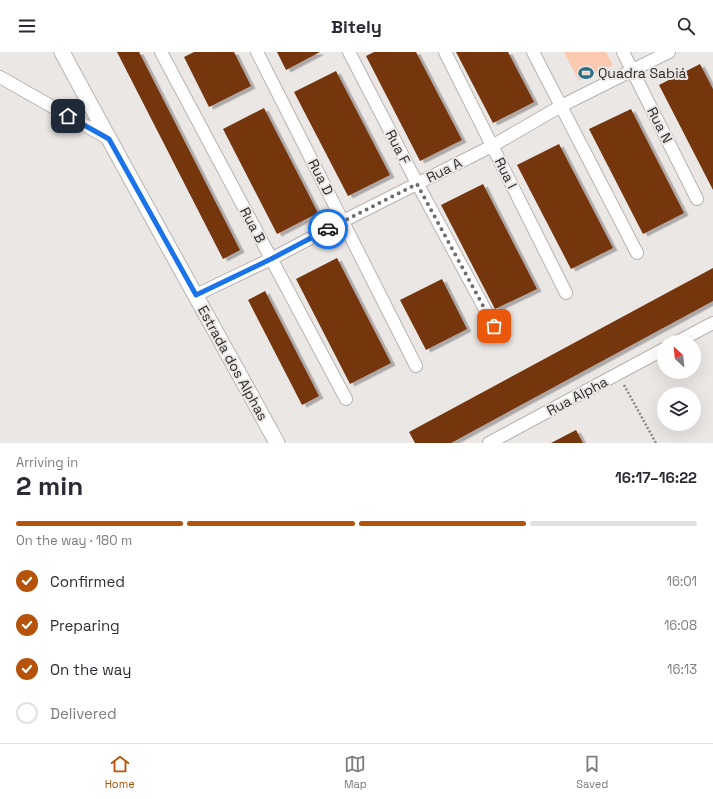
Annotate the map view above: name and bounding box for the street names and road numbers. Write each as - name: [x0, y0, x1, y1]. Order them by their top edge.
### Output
- street label: Rua N: [643, 104, 677, 146]
- street label: Rua F: [382, 127, 415, 168]
- street label: Rua A: [423, 153, 465, 187]
- street label: Rua I: [491, 154, 521, 192]
- street label: Rua D: [304, 156, 338, 198]
- street label: Rua B: [236, 204, 270, 246]
- street label: Estrada dos Alphas: [194, 302, 272, 424]
- street label: Rua Alpha: [543, 372, 611, 420]

